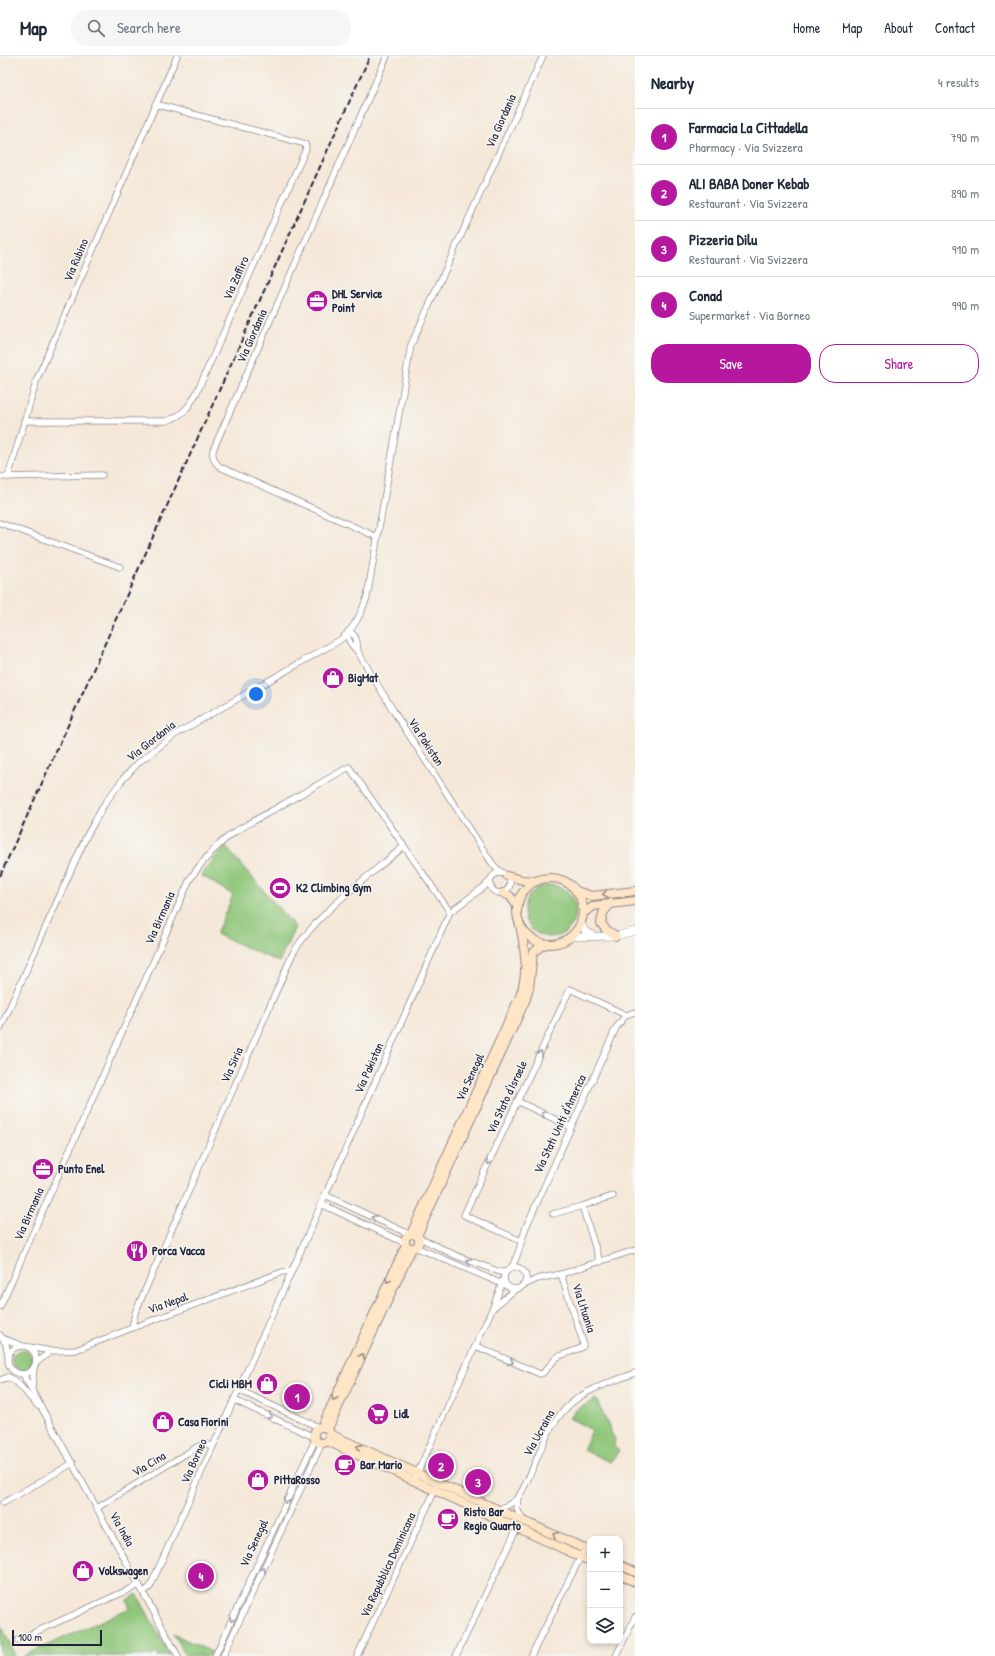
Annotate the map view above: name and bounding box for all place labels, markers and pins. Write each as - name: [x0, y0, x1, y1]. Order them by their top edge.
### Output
- place label: DHL Service Point: [332, 285, 383, 316]
- office icon: DHL Service Point: [304, 288, 330, 314]
- shop icon: BigMat: [320, 665, 346, 691]
- place label: BigMat: [348, 669, 379, 687]
- sports icon: K2 Climbing Gym: [267, 875, 293, 901]
- place label: K2 Climbing Gym: [296, 879, 371, 897]
- office icon: Punto Enel: [30, 1156, 56, 1182]
- place label: Punto Enel: [58, 1160, 105, 1177]
- restaurant icon: Porca Vacca: [124, 1238, 150, 1264]
- place label: Porca Vacca: [152, 1242, 205, 1259]
- shop icon: Cicli MBM: [254, 1371, 280, 1397]
- place label: Cicli MBM: [209, 1375, 252, 1392]
- pin: 1: [284, 1382, 310, 1412]
- supermarket icon: Lidl: [365, 1401, 391, 1427]
- place label: Lidl: [394, 1405, 410, 1422]
- shop icon: Casa Fiorini: [150, 1409, 176, 1435]
- place label: Casa Fiorini: [178, 1413, 229, 1430]
- pin: 2: [428, 1451, 454, 1481]
- cafe icon: Bar Mario: [332, 1452, 358, 1478]
- place label: Bar Mario: [360, 1456, 402, 1473]
- shop icon: PittaRosso: [245, 1467, 271, 1493]
- pin: 3: [465, 1467, 491, 1497]
- place label: PittaRosso: [274, 1471, 320, 1488]
- place label: Risto Bar Regio Quarto: [464, 1503, 521, 1535]
- cafe icon: Risto Bar Regio Quarto: [435, 1506, 461, 1532]
- shop icon: Volkswagen: [70, 1558, 96, 1584]
- pin: 4: [188, 1561, 214, 1591]
- place label: Volkswagen: [98, 1562, 149, 1580]

